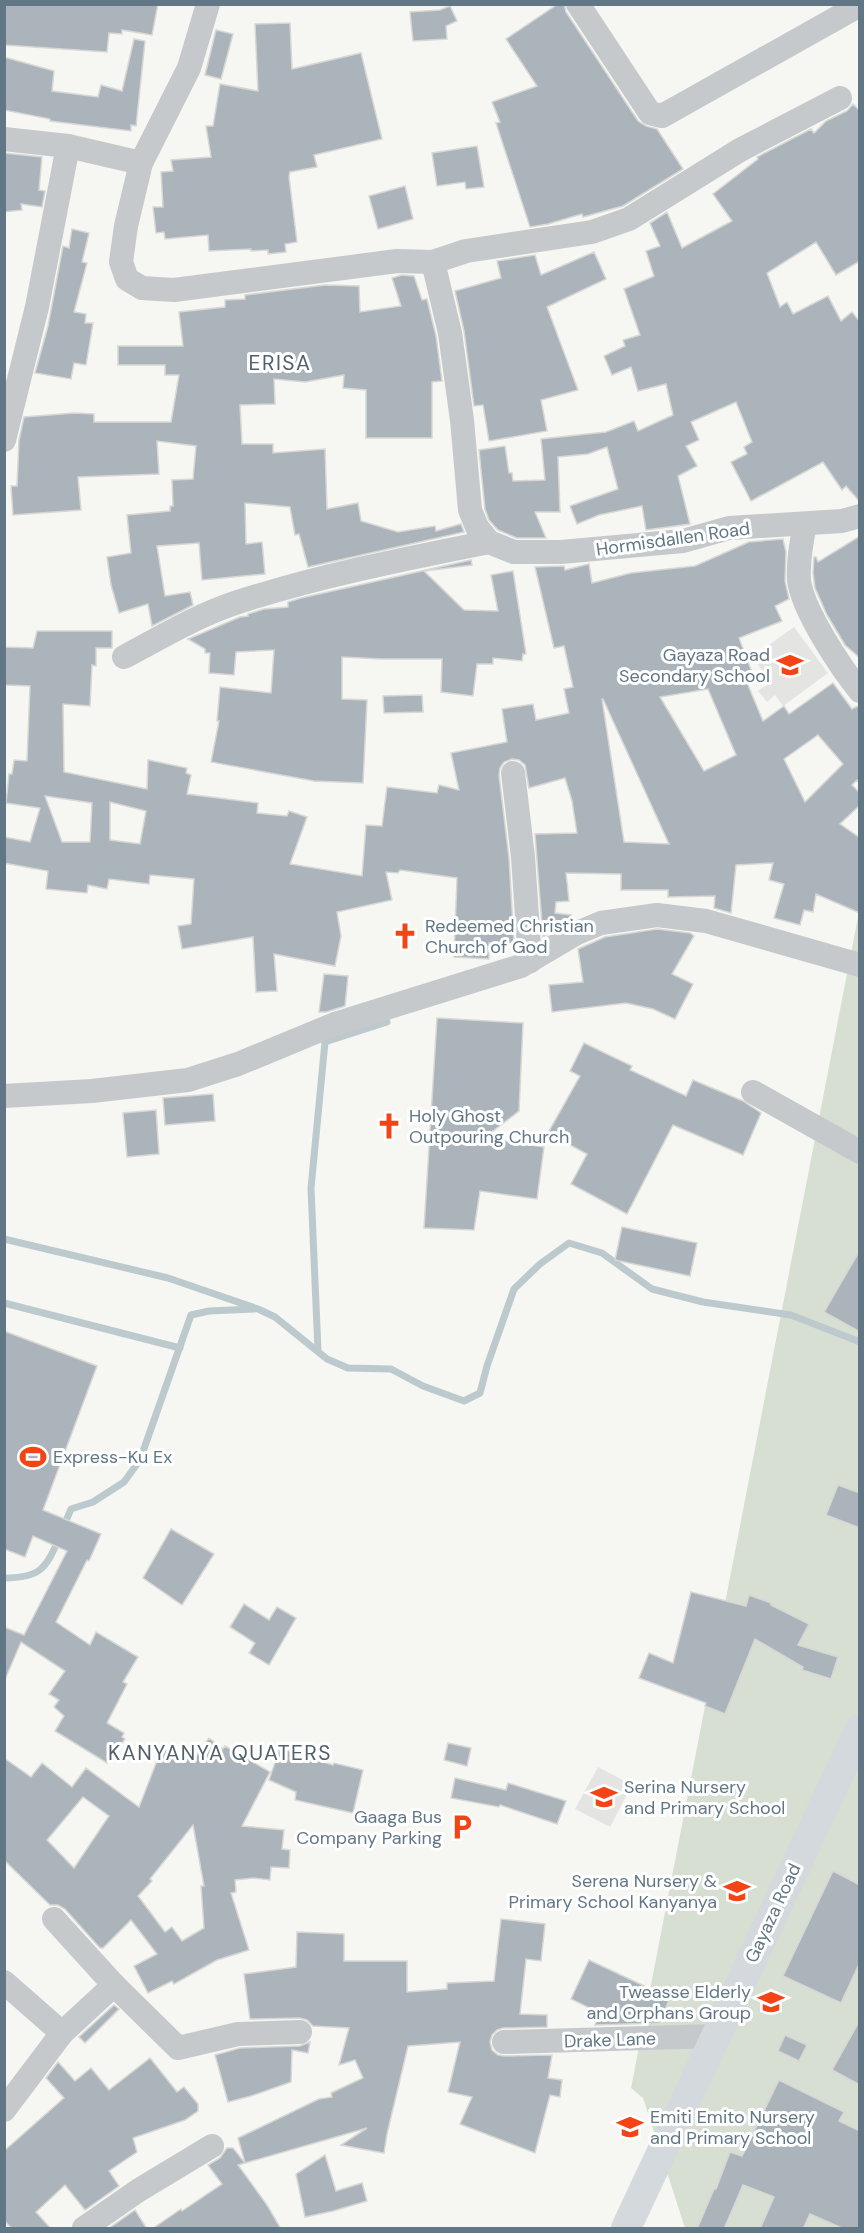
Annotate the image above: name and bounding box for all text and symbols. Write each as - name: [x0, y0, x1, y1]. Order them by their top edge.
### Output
- district label: ERISA: [249, 349, 311, 377]
- street label: Hormisdallen Road: [594, 516, 752, 562]
- place label: Gayaza Road Secondary School: [619, 643, 770, 688]
- school or university icon: Gayaza Road Secondary School: [775, 650, 805, 680]
- place label: Redeemed Christian Church of God: [425, 914, 594, 959]
- church icon: Redeemed Christian Church of God: [390, 921, 420, 951]
- place label: Holy Ghost Outpouring Church: [409, 1104, 569, 1149]
- church icon: Holy Ghost Outpouring Church: [374, 1111, 404, 1141]
- sports icon: Express-Ku Ex: [18, 1442, 48, 1472]
- place label: Express-Ku Ex: [53, 1445, 172, 1469]
- district label: KANYANYA QUATERS: [108, 1739, 332, 1767]
- place label: Serina Nursery and Primary School: [624, 1775, 785, 1820]
- school or university icon: Serina Nursery and Primary School: [589, 1782, 619, 1812]
- place label: Gaaga Bus Company Parking: [296, 1805, 442, 1850]
- parking icon: Gaaga Bus Company Parking: [447, 1812, 477, 1842]
- street label: Gayaza Road: [739, 1859, 807, 1967]
- place label: Serena Nursery & Primary School Kanyanya: [509, 1869, 717, 1914]
- school or university icon: Serena Nursery & Primary School Kanyanya: [722, 1876, 752, 1906]
- place label: Tweasse Elderly and Orphans Group: [586, 1980, 751, 2025]
- school or university icon: Tweasse Elderly and Orphans Group: [756, 1987, 786, 2017]
- street label: Drake Lane: [564, 2026, 656, 2054]
- place label: Emiti Emito Nursery and Primary School: [650, 2105, 815, 2150]
- school or university icon: Emiti Emito Nursery and Primary School: [615, 2112, 645, 2142]

